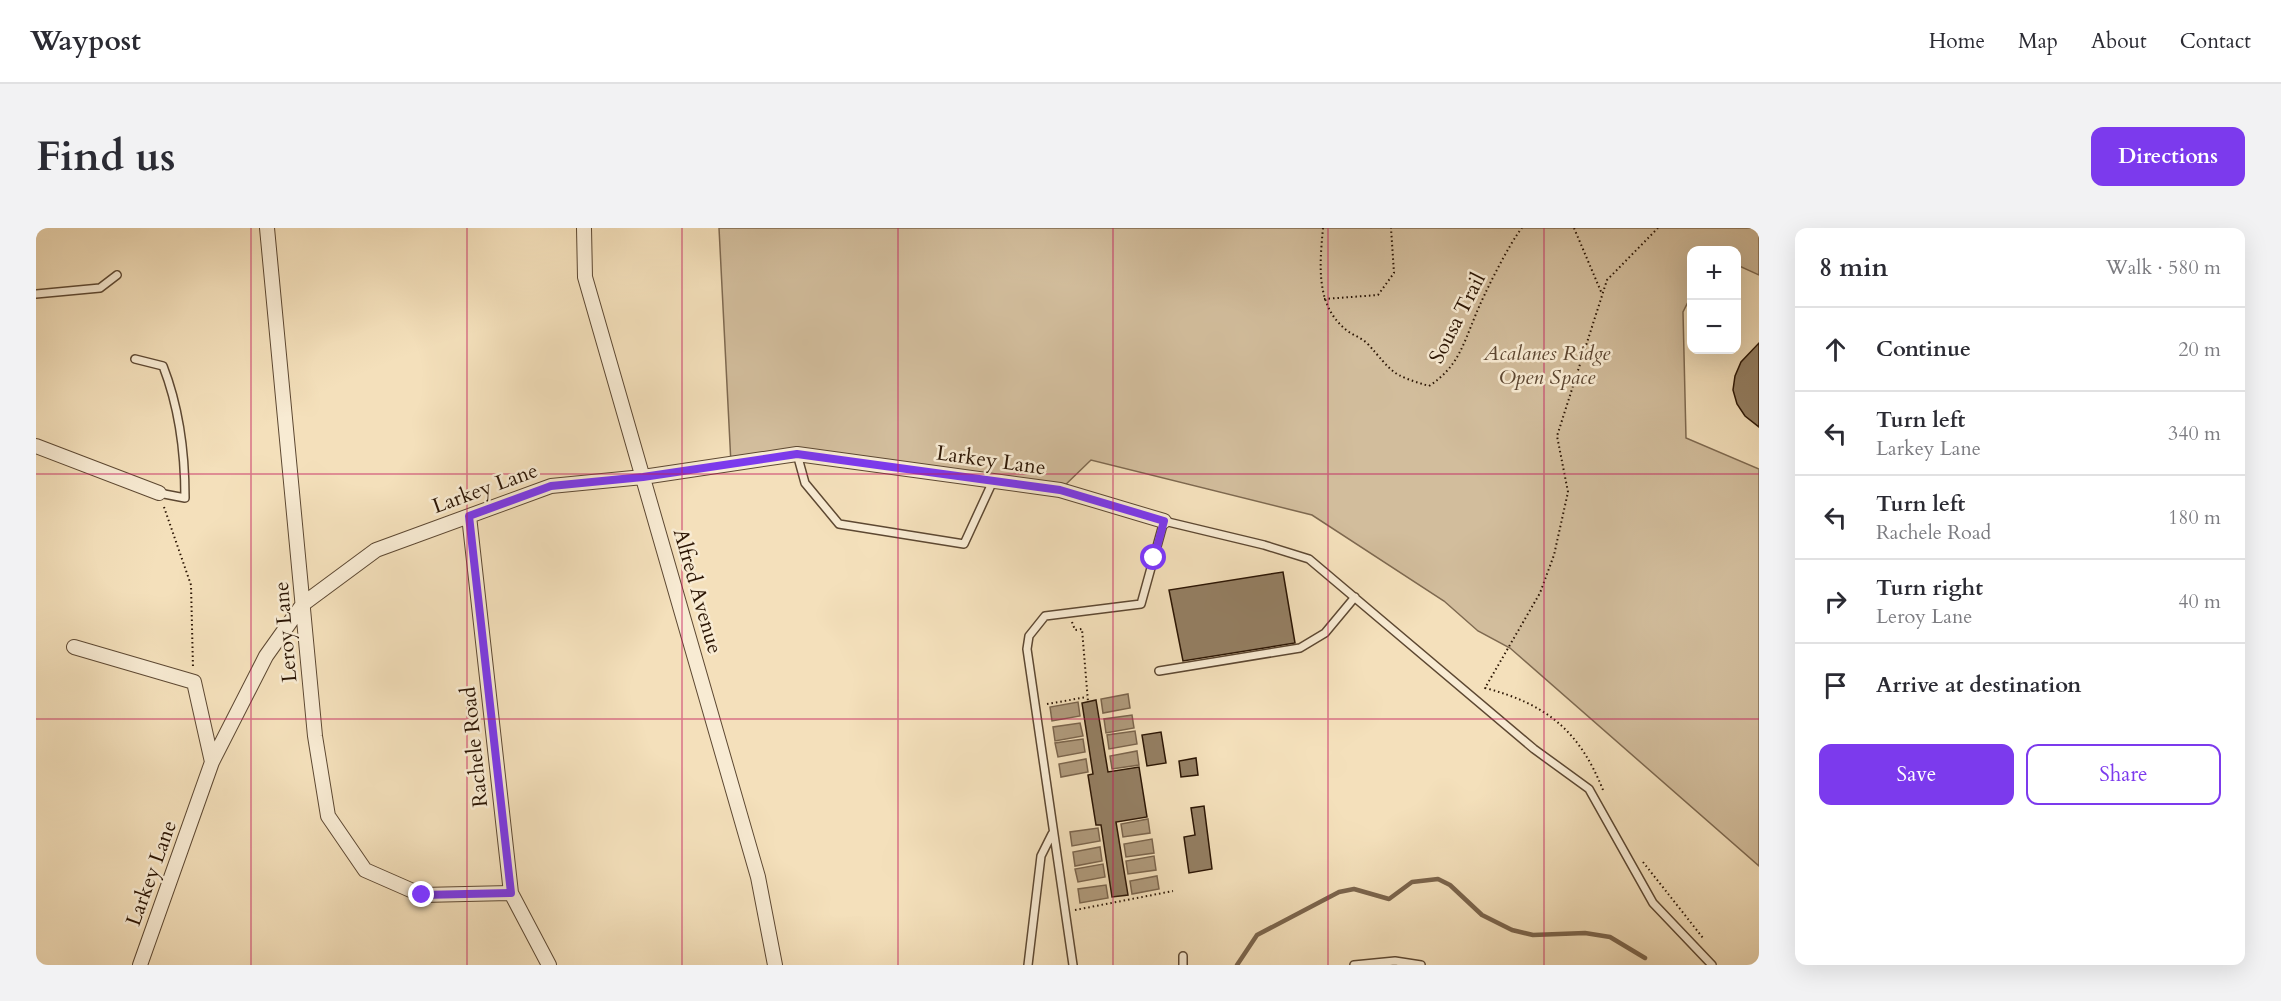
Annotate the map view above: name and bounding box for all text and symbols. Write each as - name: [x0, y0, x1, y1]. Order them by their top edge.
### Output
- text: Waypost: [30, 22, 141, 60]
- text: Home: [1929, 27, 1985, 56]
- text: Map: [2018, 27, 2058, 56]
- text: About: [2091, 27, 2147, 56]
- text: Contact: [2180, 27, 2251, 56]
- button: Directions: [2091, 127, 2245, 186]
- text: Find us: [36, 128, 176, 185]
- map controls: [1687, 246, 1741, 354]
- button: +: [1687, 246, 1741, 300]
- text: 8 min: [1819, 250, 1888, 285]
- text: Walk · 580 m: [2106, 254, 2221, 281]
- street label: Sousa Trail: [1422, 268, 1493, 369]
- button: −: [1687, 300, 1741, 354]
- icon: ahead: [1819, 333, 1852, 366]
- text: Continue: [1876, 334, 1971, 364]
- text: 20 m: [2178, 336, 2221, 363]
- park label: Acalanes Ridge Open Space: [1483, 339, 1611, 392]
- text: Turn left: [1876, 405, 1965, 435]
- icon: left: [1819, 417, 1852, 450]
- text: 340 m: [2168, 420, 2221, 447]
- text: Larkey Lane: [1876, 435, 1981, 462]
- street label: Larkey Lane: [934, 438, 1048, 483]
- street label: Larkey Lane: [428, 456, 542, 521]
- text: Turn left: [1876, 489, 1965, 519]
- icon: left: [1819, 501, 1852, 534]
- text: 180 m: [2168, 504, 2221, 531]
- text: Rachele Road: [1876, 519, 1991, 546]
- street label: Alfred Avenue: [666, 525, 729, 657]
- route start: [1140, 544, 1166, 570]
- text: Turn right: [1876, 573, 1983, 603]
- street label: Leroy Lane: [267, 580, 304, 684]
- icon: right: [1819, 585, 1852, 618]
- text: 40 m: [2178, 588, 2221, 615]
- text: Leroy Lane: [1876, 603, 1972, 630]
- icon: arrive: [1819, 669, 1852, 702]
- text: Arrive at destination: [1876, 670, 2081, 700]
- street label: Rachele Road: [454, 685, 495, 809]
- button: Save: [1819, 744, 2014, 805]
- button: Share: [2026, 744, 2221, 805]
- street label: Larkey Lane: [119, 816, 184, 930]
- route end: [408, 881, 434, 907]

